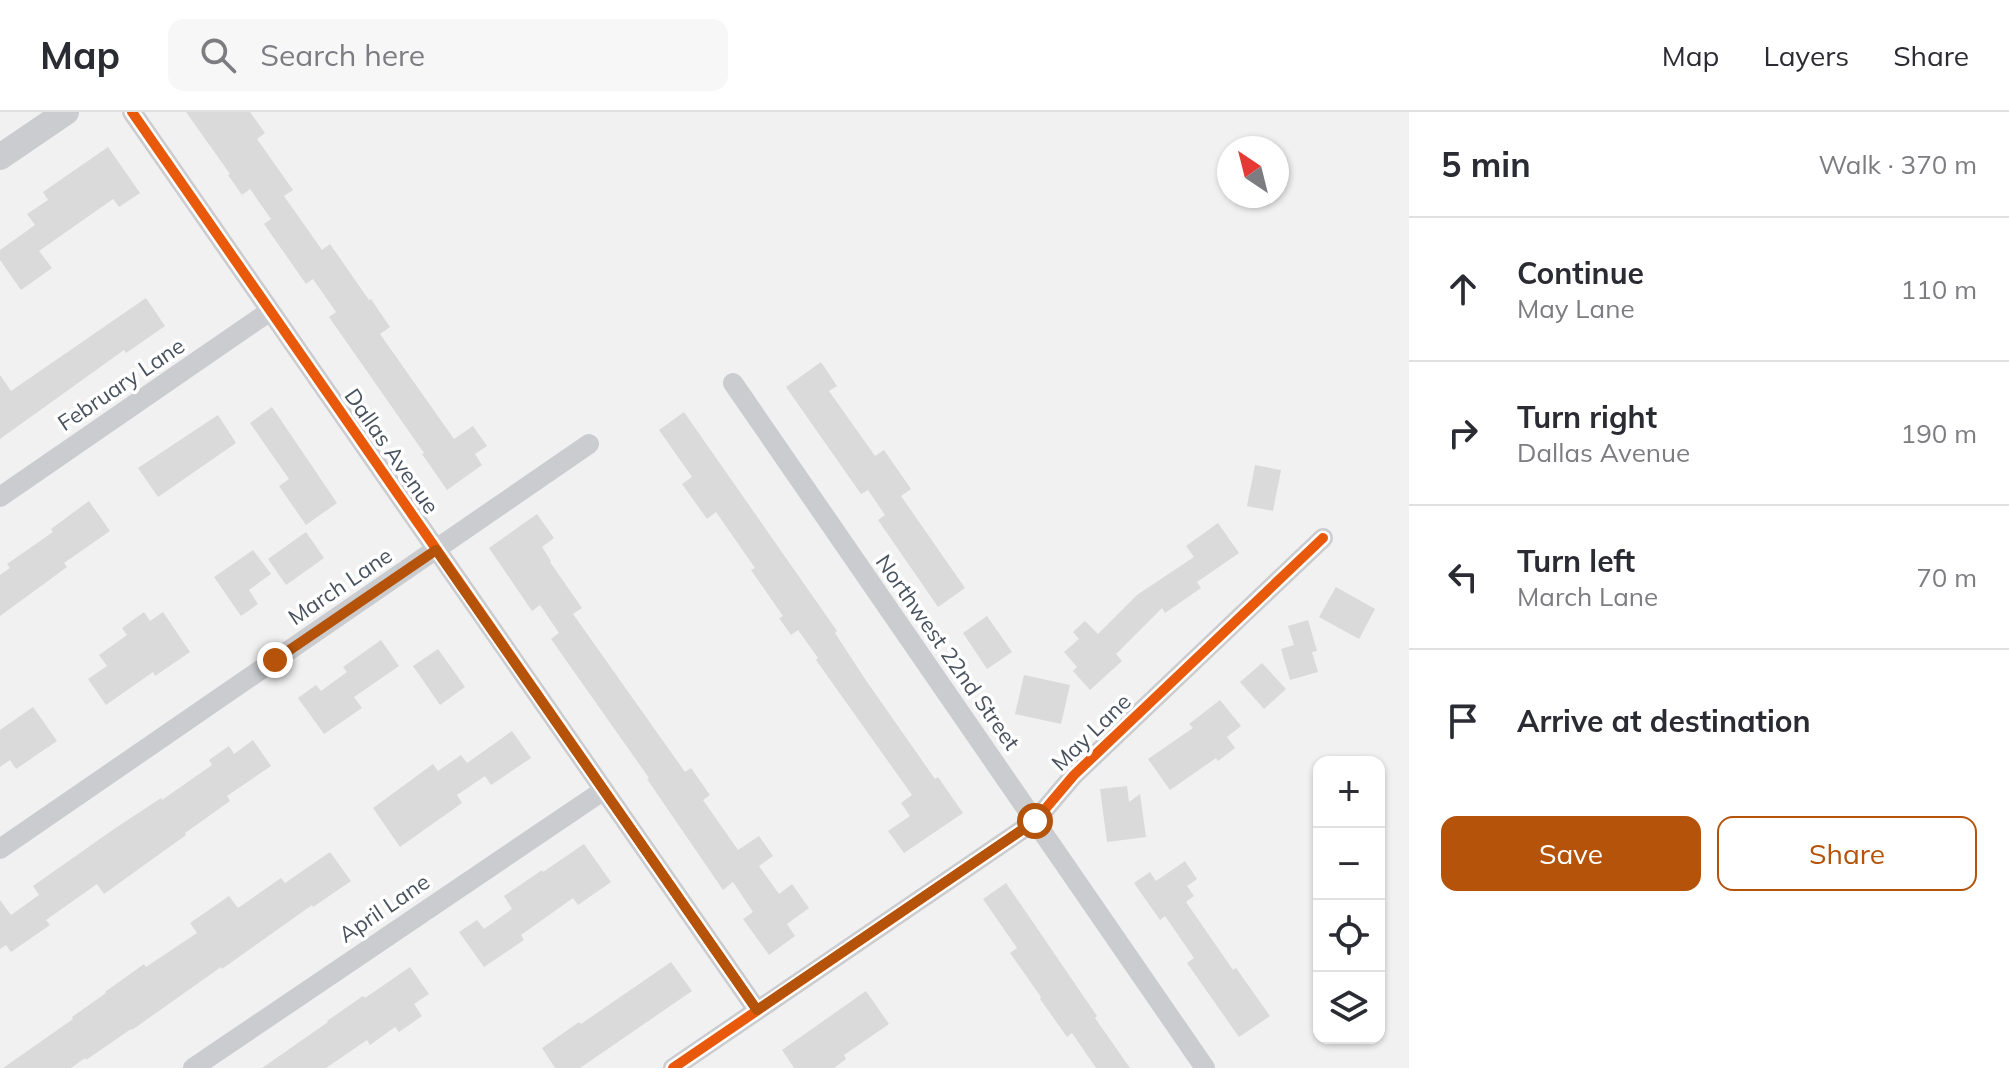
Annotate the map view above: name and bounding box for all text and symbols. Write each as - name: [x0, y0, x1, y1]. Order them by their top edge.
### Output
- search box: [168, 19, 728, 91]
- text: Map: [40, 31, 120, 79]
- icon: search: [196, 33, 240, 77]
- text: Search here: [260, 36, 425, 74]
- text: Map: [1662, 38, 1719, 73]
- text: Layers: [1763, 38, 1849, 73]
- text: Share: [1893, 38, 1969, 73]
- north arrow: [1217, 136, 1289, 208]
- text: 5 min: [1441, 143, 1531, 186]
- text: Walk · 370 m: [1818, 148, 1977, 181]
- text: Continue: [1517, 254, 1644, 292]
- icon: ahead: [1441, 267, 1485, 311]
- text: 110 m: [1901, 273, 1977, 306]
- text: May Lane: [1517, 292, 1635, 325]
- street label: February Lane: [52, 331, 190, 437]
- street label: Dallas Avenue: [338, 383, 446, 519]
- text: Turn right: [1517, 398, 1657, 436]
- icon: right: [1441, 411, 1485, 455]
- text: 190 m: [1901, 417, 1977, 450]
- text: Dallas Avenue: [1517, 436, 1690, 469]
- street label: March Lane: [283, 541, 397, 631]
- text: Turn left: [1517, 542, 1635, 580]
- street label: Northwest 22nd Street: [870, 549, 1026, 755]
- icon: left: [1441, 555, 1485, 599]
- text: 70 m: [1916, 561, 1977, 594]
- text: March Lane: [1517, 580, 1658, 613]
- route end: [257, 642, 293, 678]
- street label: May Lane: [1046, 687, 1136, 777]
- icon: arrive: [1441, 699, 1485, 743]
- text: Arrive at destination: [1517, 702, 1811, 740]
- map controls: [1313, 756, 1385, 1044]
- button: +: [1313, 756, 1385, 828]
- route start: [1017, 803, 1053, 839]
- button: Save: [1441, 816, 1701, 891]
- button: Share: [1717, 816, 1977, 891]
- button: −: [1313, 828, 1385, 900]
- street label: April Lane: [333, 867, 435, 949]
- button: locate: [1313, 900, 1385, 972]
- button: layers: [1313, 972, 1385, 1044]

